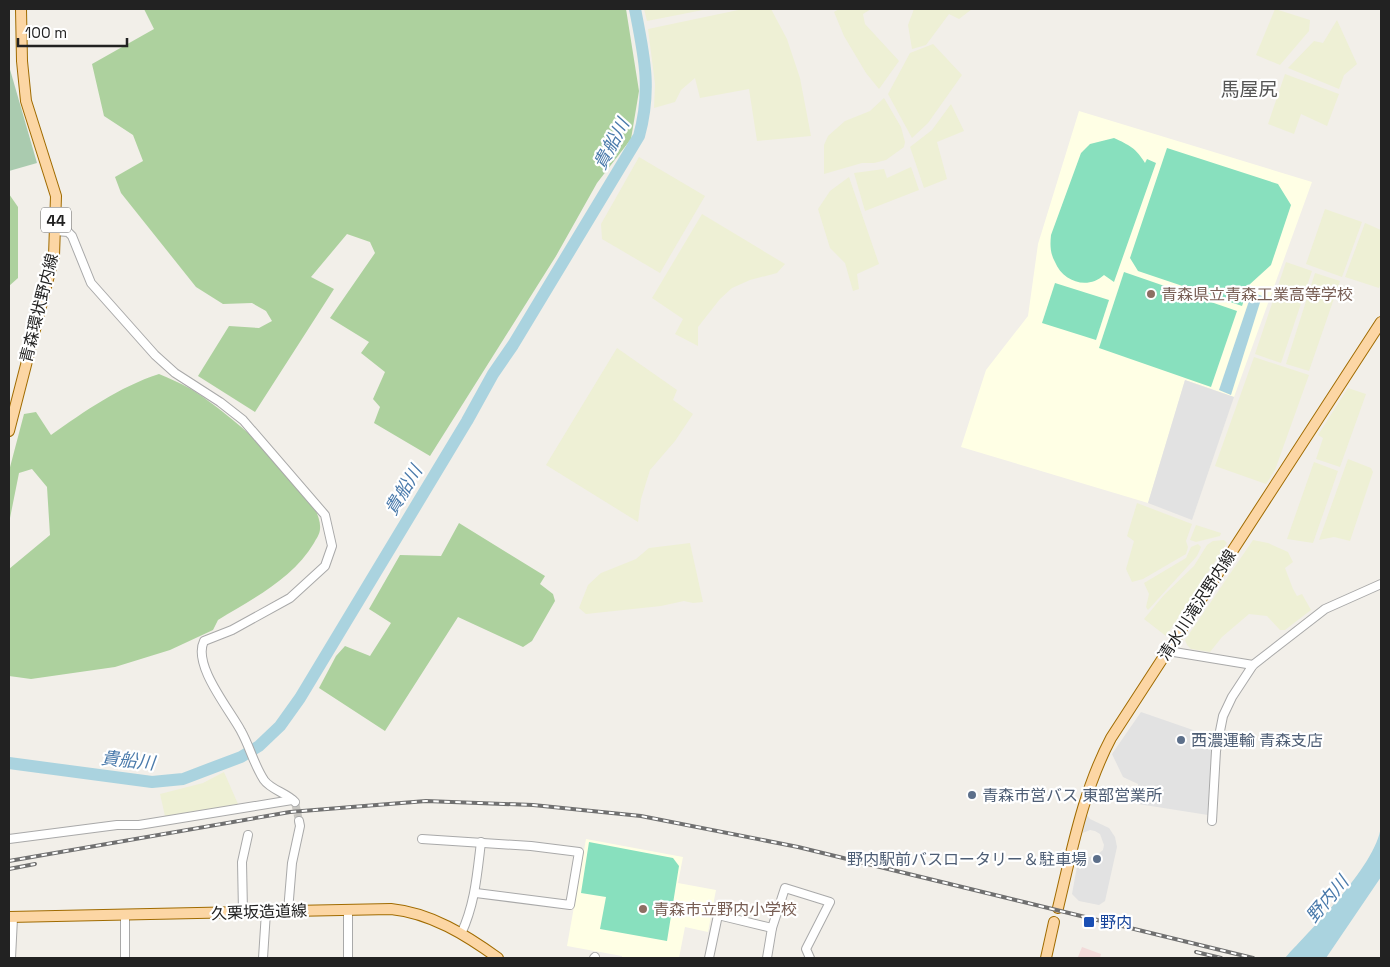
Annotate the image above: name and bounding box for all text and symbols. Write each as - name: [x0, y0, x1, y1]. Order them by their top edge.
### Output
- scale bar: [18, 15, 126, 47]
- text: 100 m: [25, 23, 67, 42]
- district label: 馬屋尻: [1220, 77, 1278, 102]
- water label: 貴船川: [588, 113, 635, 173]
- road number: 44: [41, 208, 71, 232]
- street label: 青森環状野内線: [15, 251, 63, 365]
- place label: 青森県立青森工業高等学校: [1161, 284, 1353, 305]
- marker: 青森県立青森工業高等学校: [1145, 288, 1157, 300]
- water label: 貴船川: [379, 459, 428, 519]
- street label: 清水川滝沢野内線: [1153, 546, 1241, 664]
- place label: 西濃運輸 青森支店: [1191, 730, 1323, 751]
- marker: 西濃運輸 青森支店: [1175, 734, 1187, 746]
- water label: 貴船川: [100, 746, 158, 774]
- place label: 青森市営バス 東部営業所: [982, 785, 1162, 806]
- marker: 青森市営バス 東部営業所: [966, 789, 978, 801]
- place label: 野内駅前バスロータリー＆駐車場: [847, 849, 1087, 870]
- marker: 野内駅前バスロータリー＆駐車場: [1091, 853, 1103, 865]
- water label: 野内川: [1301, 869, 1354, 927]
- place label: 青森市立野内小学校: [653, 899, 797, 920]
- street label: 久栗坂造道線: [211, 900, 307, 924]
- marker: 青森市立野内小学校: [637, 903, 649, 915]
- place label: 野内: [1100, 912, 1132, 933]
- marker: 野内: [1082, 915, 1096, 929]

